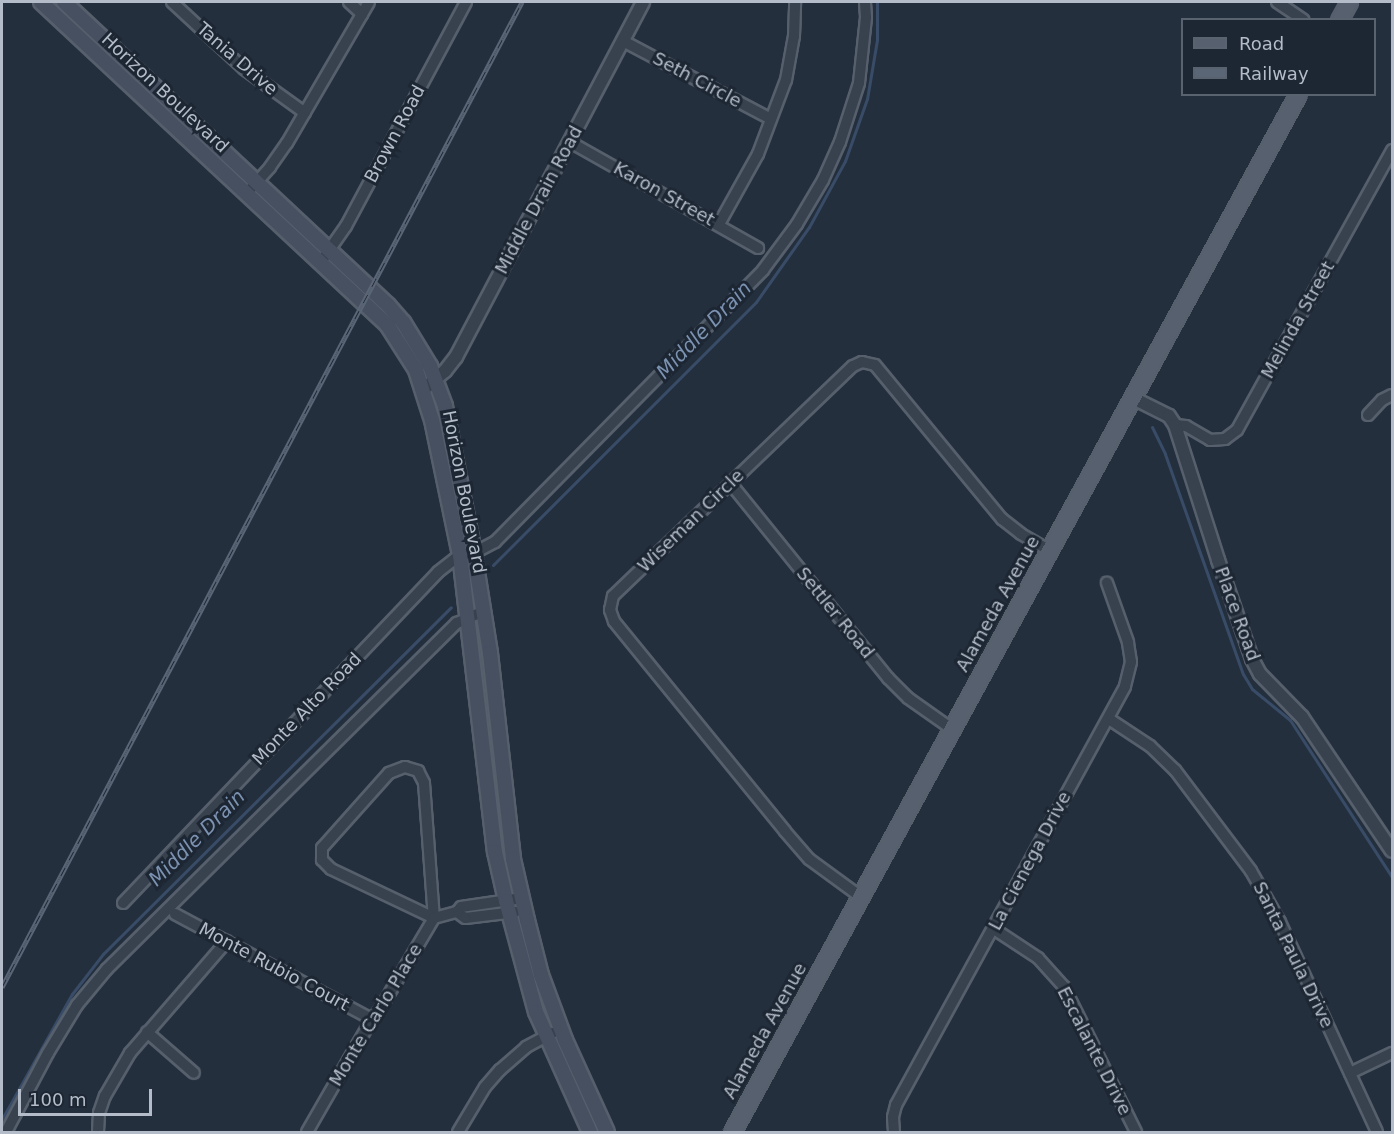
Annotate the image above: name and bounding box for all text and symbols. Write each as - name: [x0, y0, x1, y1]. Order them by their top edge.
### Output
- street label: Tania Drive: [192, 18, 282, 100]
- legend: [1181, 18, 1376, 96]
- street label: Horizon Boulevard: [97, 29, 233, 157]
- text: Road: [1239, 33, 1284, 54]
- street label: Seth Circle: [649, 48, 745, 112]
- text: Railway: [1239, 63, 1309, 84]
- street label: Brown Road: [360, 82, 430, 186]
- street label: Middle Drain Road: [491, 122, 587, 278]
- street label: Karon Street: [610, 157, 718, 231]
- street label: Melinda Street: [1257, 258, 1339, 382]
- water label: Middle Drain: [651, 276, 757, 384]
- street label: Horizon Boulevard: [438, 409, 490, 575]
- street label: Wiseman Circle: [633, 465, 749, 577]
- street label: Alameda Avenue: [952, 532, 1044, 676]
- street label: Settler Road: [792, 563, 878, 663]
- street label: Place Road: [1210, 564, 1264, 664]
- street label: Monte Alto Road: [248, 648, 366, 770]
- water label: Middle Drain: [144, 785, 250, 891]
- street label: La Cienega Drive: [984, 788, 1076, 934]
- street label: Santa Paula Drive: [1248, 878, 1338, 1032]
- street label: Monte Rubio Court: [195, 918, 353, 1016]
- street label: Monte Carlo Place: [325, 940, 427, 1090]
- street label: Alameda Avenue: [719, 959, 811, 1103]
- street label: Escalante Drive: [1052, 983, 1136, 1119]
- scale bar: [21, 1077, 154, 1115]
- text: 100 m: [29, 1089, 87, 1110]

